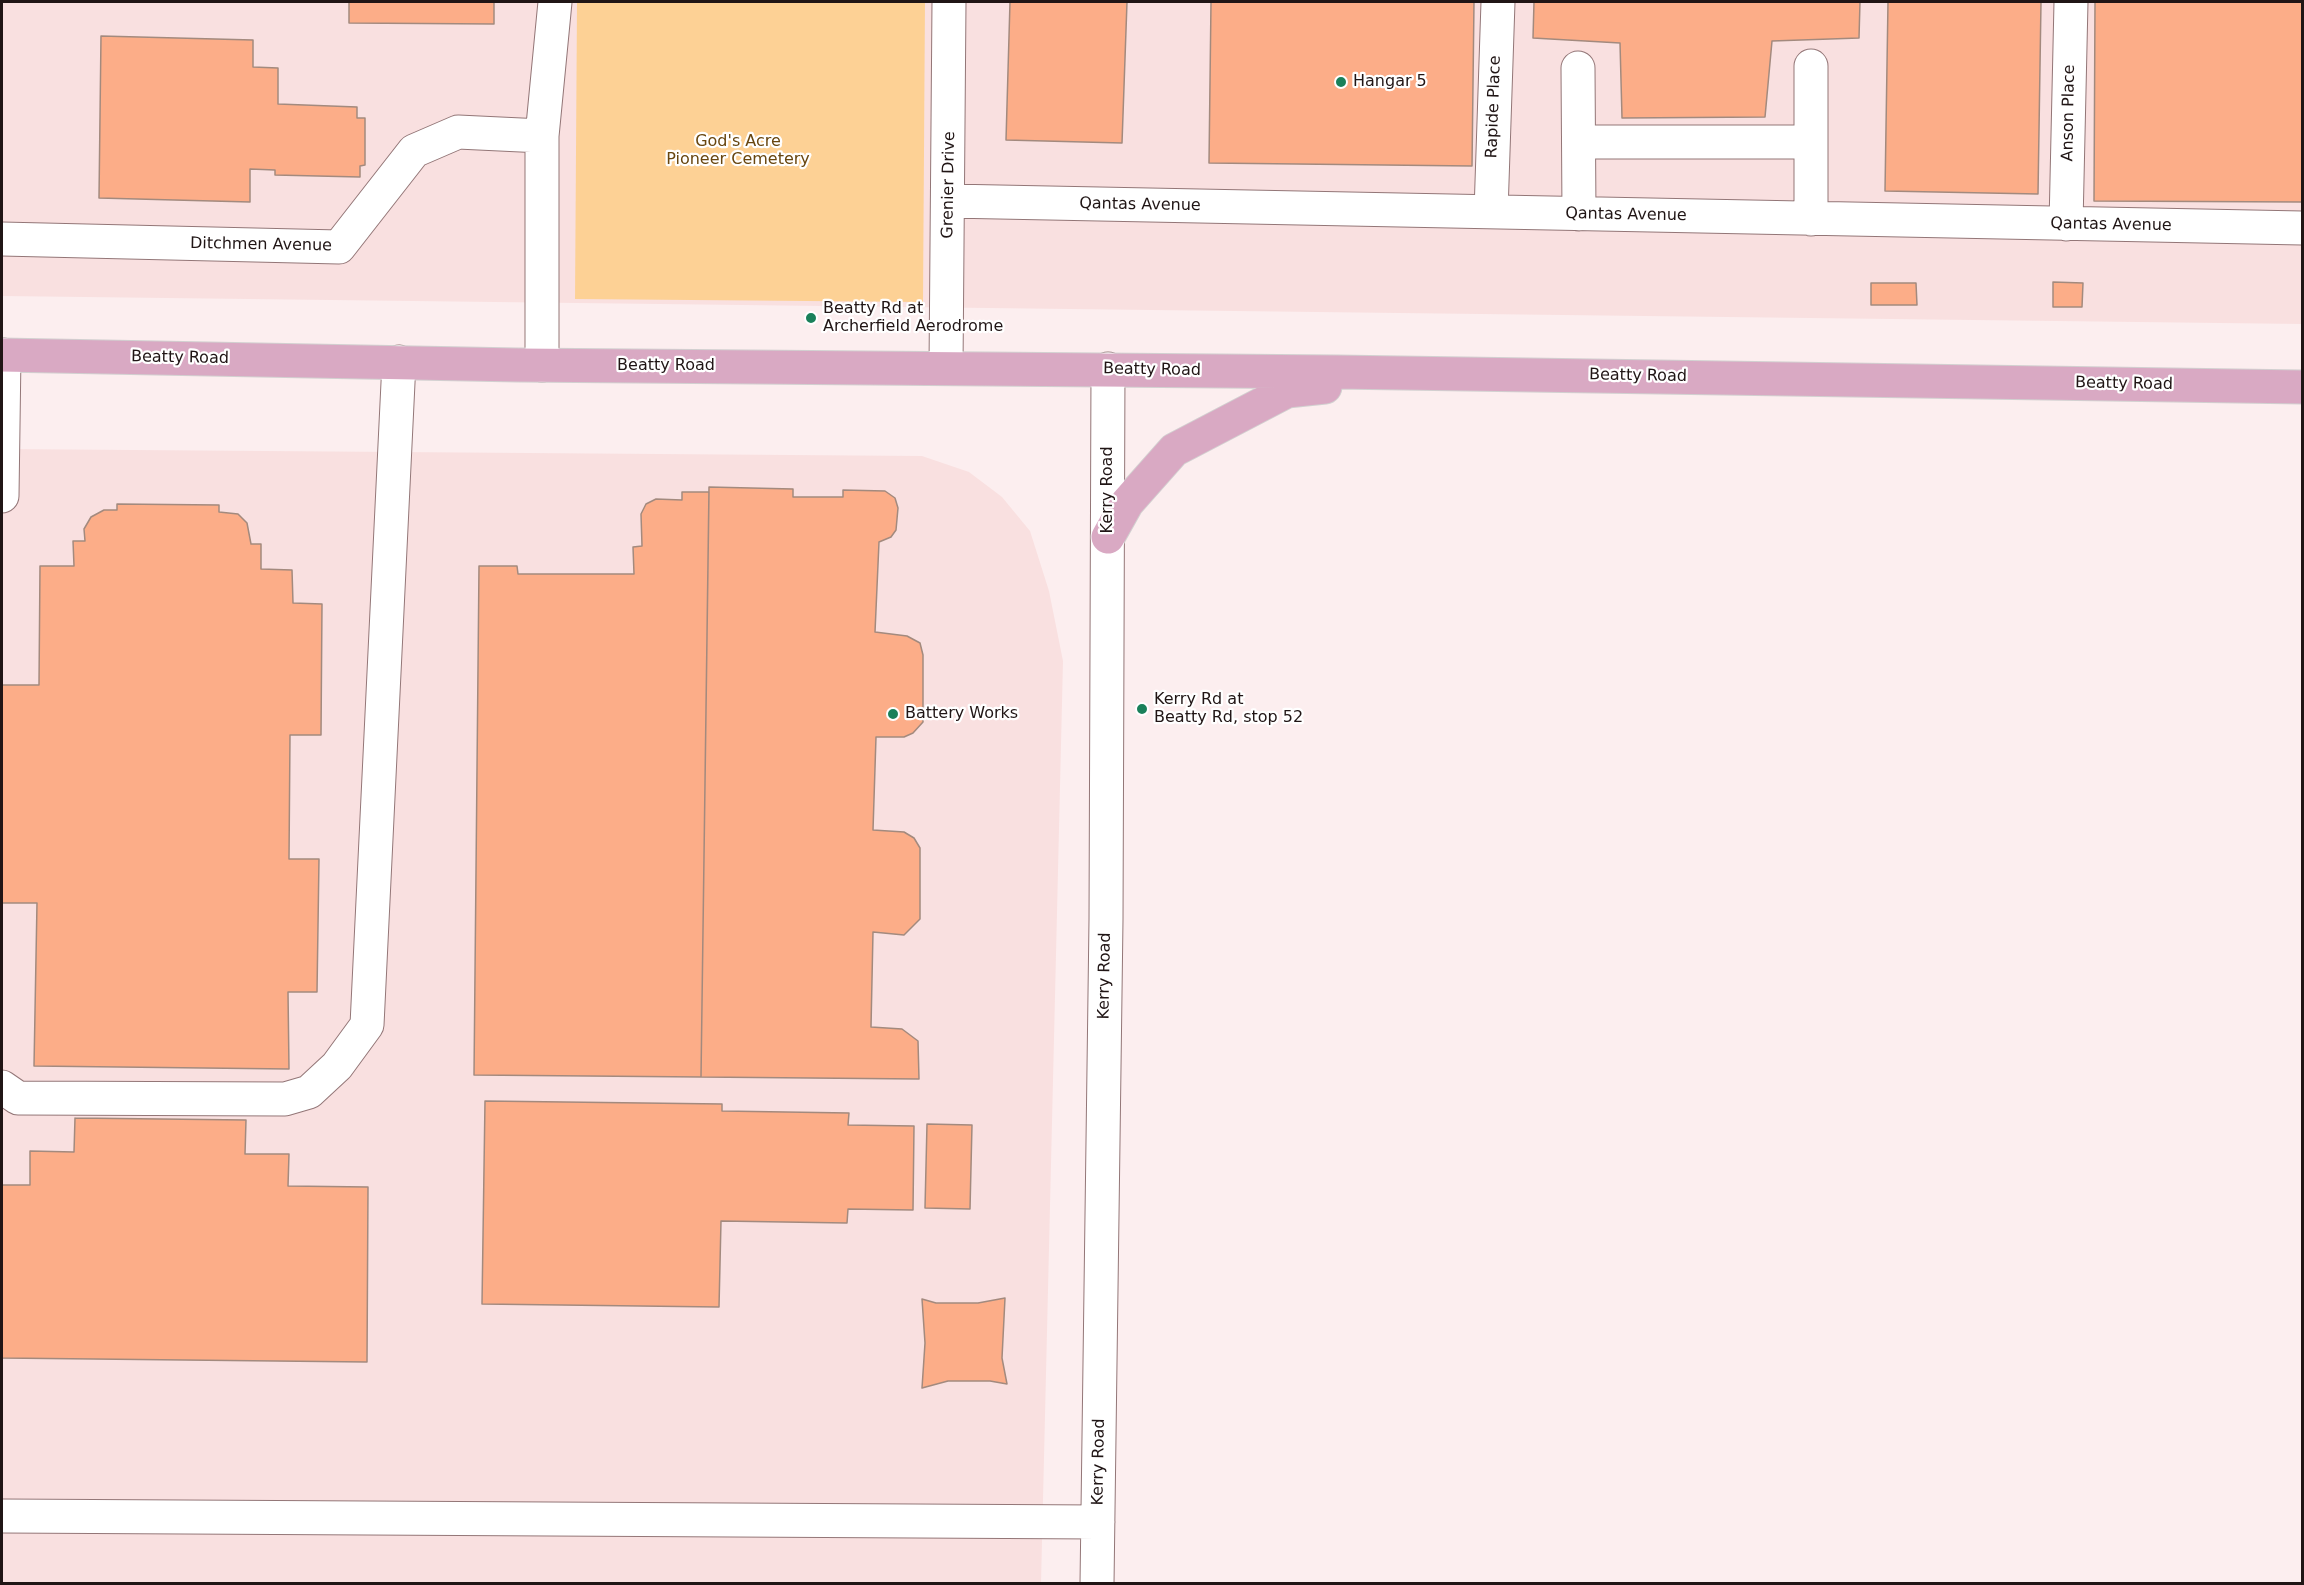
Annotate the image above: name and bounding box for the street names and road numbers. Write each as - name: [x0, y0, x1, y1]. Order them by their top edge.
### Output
- street label: Rapide Place: [1483, 55, 1505, 159]
- street label: Anson Place: [2059, 64, 2079, 162]
- street label: Grenier Drive: [938, 131, 960, 239]
- street label: Qantas Avenue: [1079, 194, 1201, 216]
- street label: Qantas Avenue: [1565, 204, 1687, 226]
- street label: Qantas Avenue: [2050, 214, 2172, 236]
- street label: Ditchmen Avenue: [190, 234, 332, 256]
- street label: Beatty Road: [131, 348, 229, 368]
- street label: Beatty Road: [617, 356, 715, 376]
- street label: Beatty Road: [1103, 360, 1201, 380]
- street label: Beatty Road: [1589, 366, 1687, 386]
- street label: Beatty Road: [2075, 374, 2173, 394]
- street label: Kerry Road: [1098, 446, 1118, 534]
- street label: Kerry Road: [1095, 932, 1115, 1020]
- street label: Kerry Road: [1089, 1418, 1109, 1506]

